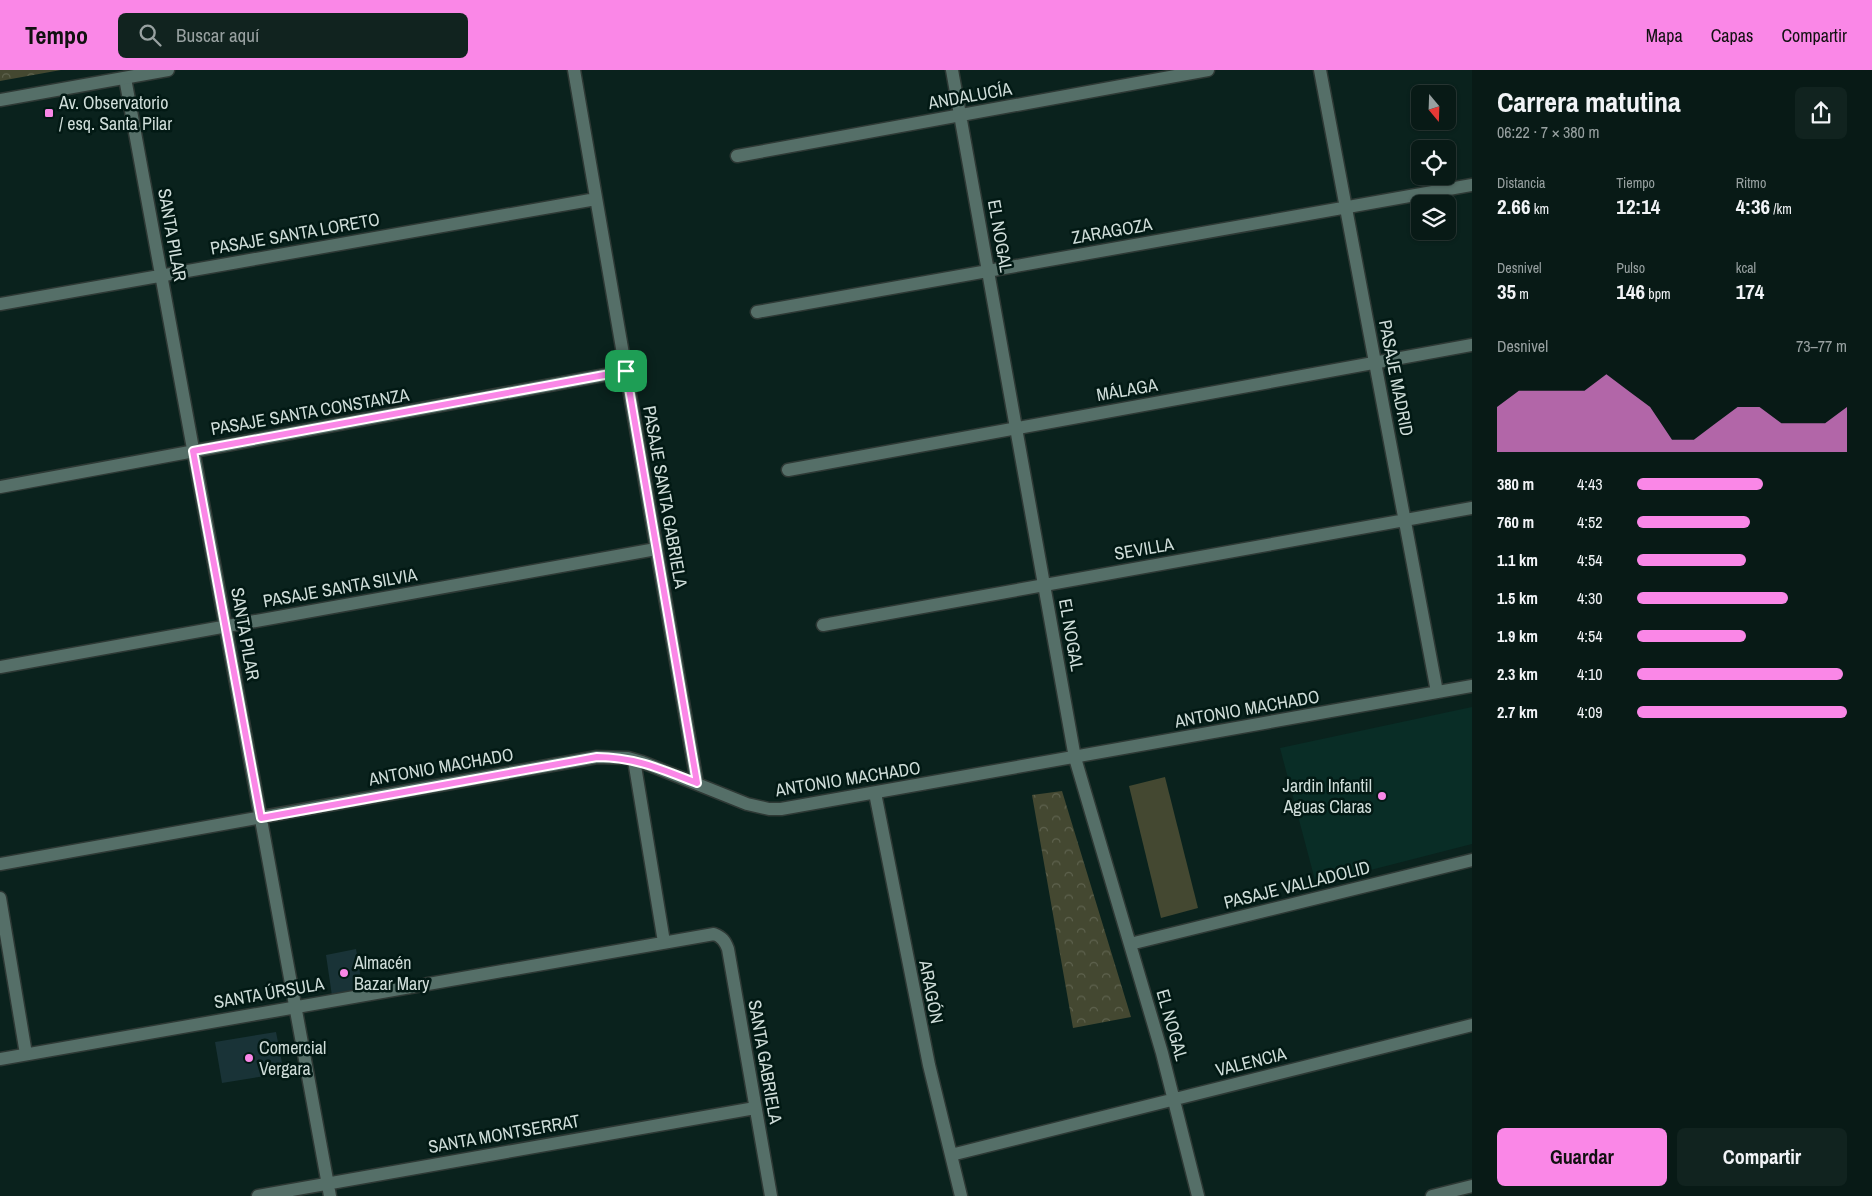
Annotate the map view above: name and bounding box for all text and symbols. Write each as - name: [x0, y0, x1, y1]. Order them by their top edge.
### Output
- search box: [118, 13, 468, 58]
- text: Tempo: [25, 19, 88, 51]
- icon: search: [136, 21, 164, 49]
- text: Buscar aquí: [176, 22, 259, 48]
- text: Mapa: [1646, 23, 1683, 48]
- text: Capas: [1711, 23, 1753, 48]
- text: Compartir: [1781, 23, 1847, 48]
- street label: ANDALUCÍA: [925, 76, 1014, 115]
- text: Carrera matutina: [1497, 83, 1681, 121]
- north arrow: [1411, 85, 1456, 130]
- map controls: [1411, 85, 1456, 240]
- button: share: [1795, 87, 1847, 139]
- place label: Av. Observatorio / esq. Santa Pilar: [58, 90, 172, 136]
- marker: Av. Observatorio / esq. Santa Pilar: [43, 107, 55, 119]
- text: 06:22 · 7 × 380 m: [1497, 121, 1600, 143]
- button: locate: [1411, 140, 1456, 185]
- text: Distancia: [1497, 174, 1546, 192]
- text: Tiempo: [1616, 174, 1655, 192]
- text: Ritmo: [1736, 174, 1766, 192]
- street label: SANTA PILAR: [152, 186, 193, 284]
- text: 2.66: [1497, 192, 1531, 221]
- text: 12:14: [1616, 192, 1660, 221]
- text: 4:36: [1736, 192, 1770, 221]
- button: layers: [1411, 195, 1456, 240]
- street label: EL NOGAL: [982, 198, 1019, 274]
- text: km: [1531, 200, 1549, 218]
- text: /km: [1770, 200, 1792, 218]
- street label: PASAJE SANTA LORETO: [208, 206, 382, 261]
- street label: ZARAGOZA: [1070, 211, 1154, 250]
- text: Desnivel: [1497, 259, 1542, 277]
- text: Pulso: [1616, 259, 1645, 277]
- text: kcal: [1736, 259, 1756, 277]
- text: 35: [1497, 277, 1516, 306]
- text: 146: [1616, 277, 1645, 306]
- text: 174: [1736, 277, 1764, 306]
- text: m: [1516, 285, 1529, 303]
- text: bpm: [1645, 285, 1671, 303]
- street label: PASAJE MADRID: [1373, 318, 1420, 438]
- text: Desnivel: [1497, 335, 1548, 357]
- text: 73–77 m: [1796, 335, 1847, 357]
- pin: [605, 350, 647, 392]
- icon: arrive: [612, 357, 640, 385]
- street label: MÁLAGA: [1094, 372, 1160, 407]
- street label: PASAJE SANTA CONSTANZA: [209, 382, 411, 441]
- street label: PASAJE SANTA GABRIELA: [637, 404, 694, 590]
- text: 380 m: [1497, 473, 1534, 495]
- text: 4:43: [1577, 473, 1603, 495]
- text: 760 m: [1497, 511, 1534, 533]
- text: 4:52: [1577, 511, 1603, 533]
- street label: SEVILLA: [1112, 531, 1176, 566]
- text: 1.1 km: [1497, 549, 1538, 571]
- text: 4:54: [1577, 549, 1603, 571]
- street label: PASAJE SANTA SILVIA: [261, 562, 419, 613]
- street label: SANTA PILAR: [225, 585, 266, 683]
- text: 1.5 km: [1497, 587, 1538, 609]
- text: 4:30: [1577, 587, 1603, 609]
- street label: EL NOGAL: [1053, 597, 1090, 673]
- text: 1.9 km: [1497, 625, 1538, 647]
- text: 4:54: [1577, 625, 1603, 647]
- text: 2.3 km: [1497, 663, 1538, 685]
- text: 4:10: [1577, 663, 1603, 685]
- street label: ANTONIO MACHADO: [1172, 683, 1321, 734]
- text: 2.7 km: [1497, 701, 1538, 723]
- text: 4:09: [1577, 701, 1603, 723]
- street label: ANTONIO MACHADO: [366, 741, 515, 792]
- street label: ANTONIO MACHADO: [773, 755, 922, 802]
- place label: Jardin Infantil Aguas Claras: [1282, 773, 1372, 819]
- marker: Jardin Infantil Aguas Claras: [1376, 790, 1388, 802]
- street label: PASAJE VALLADOLID: [1221, 854, 1372, 915]
- place label: Almacén Bazar Mary: [353, 950, 430, 996]
- street label: ARAGÓN: [913, 957, 950, 1026]
- marker: Almacén Bazar Mary: [338, 967, 350, 979]
- street label: SANTA ÚRSULA: [212, 971, 326, 1014]
- street label: EL NOGAL: [1150, 986, 1195, 1064]
- street label: SANTA GABRIELA: [742, 998, 789, 1126]
- place label: Comercial Vergara: [259, 1035, 326, 1081]
- street label: VALENCIA: [1213, 1041, 1289, 1082]
- marker: Comercial Vergara: [243, 1052, 255, 1064]
- street label: SANTA MONTSERRAT: [426, 1108, 582, 1159]
- button: Guardar: [1497, 1128, 1667, 1186]
- button: Compartir: [1677, 1128, 1847, 1186]

